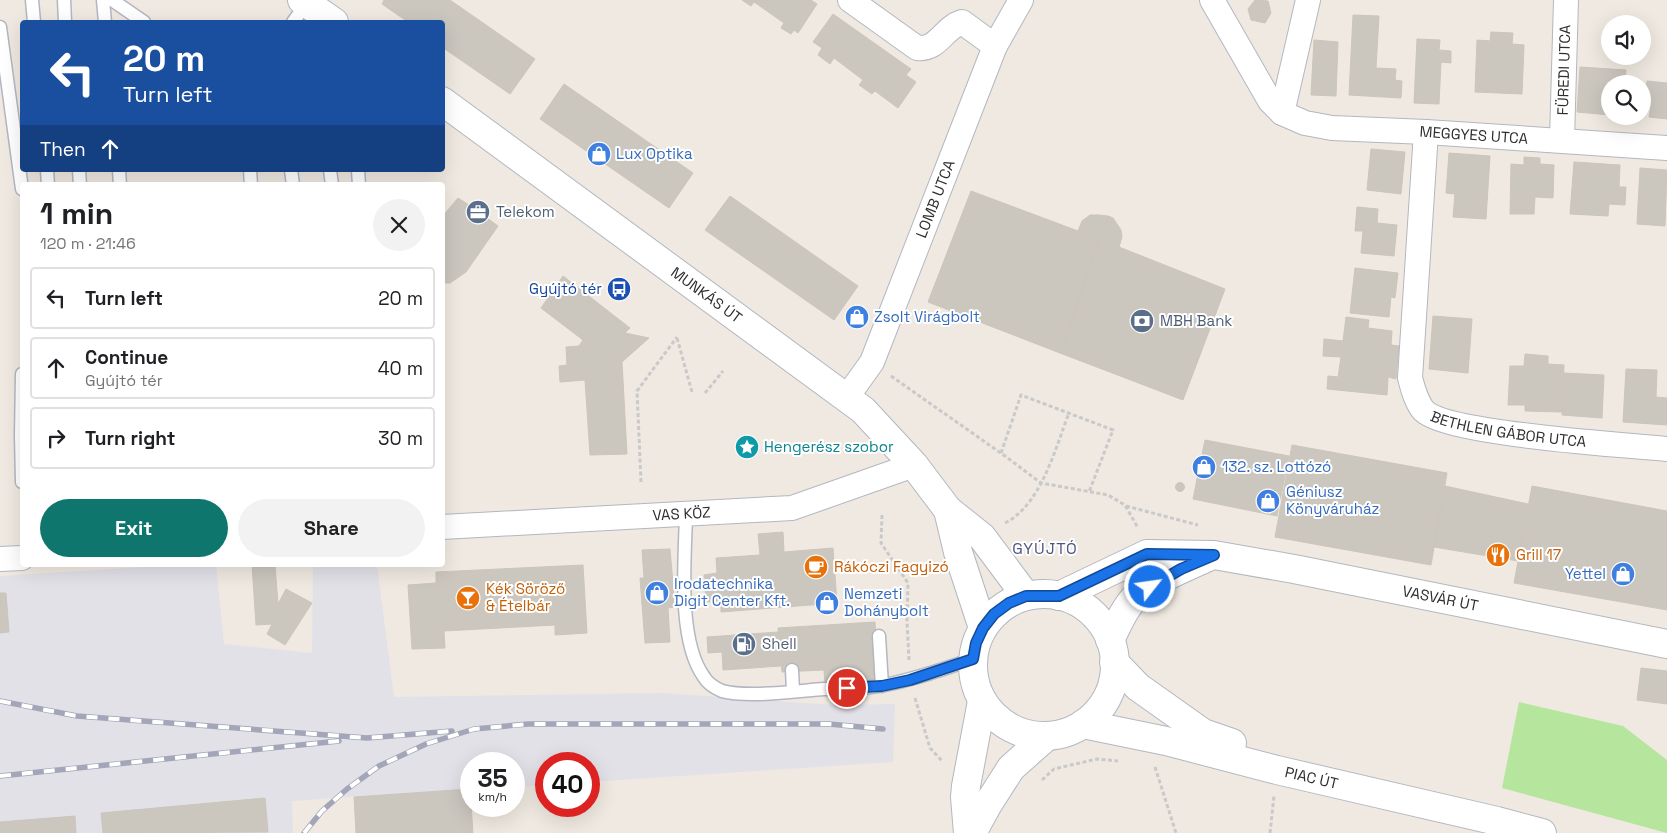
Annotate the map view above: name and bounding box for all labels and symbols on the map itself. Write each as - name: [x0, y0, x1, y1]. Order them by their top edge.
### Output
- street label: FÜREDI UTCA: [1553, 24, 1574, 116]
- street label: MEGGYES UTCA: [1419, 122, 1529, 148]
- shop icon: Lux Optika: [586, 141, 612, 167]
- place label: Lux Optika: [616, 144, 693, 163]
- street label: LOMB UTCA: [911, 157, 959, 240]
- office icon: Telekom: [465, 199, 491, 225]
- place label: Telekom: [496, 202, 555, 221]
- street label: MUNKÁS ÚT: [667, 262, 746, 327]
- bus stop icon: Gyújtó tér: [606, 276, 632, 302]
- place label: Gyújtó tér: [529, 279, 602, 298]
- shop icon: Zsolt Virágbolt: [844, 304, 870, 330]
- place label: Zsolt Virágbolt: [874, 307, 980, 326]
- bank icon: MBH Bank: [1129, 308, 1155, 334]
- place label: MBH Bank: [1160, 311, 1232, 330]
- street label: BETHLEN GÁBOR UTCA: [1428, 406, 1588, 451]
- place icon: Hengerész szobor: [734, 434, 760, 460]
- place label: Hengerész szobor: [764, 437, 894, 456]
- shop icon: 132. sz. Lottózó: [1191, 454, 1217, 480]
- place label: 132. sz. Lottózó: [1222, 457, 1331, 476]
- place label: Géniusz Könyváruház: [1286, 482, 1379, 518]
- shop icon: Géniusz Könyváruház: [1255, 488, 1281, 514]
- street label: VAS KÖZ: [652, 502, 711, 525]
- district label: GYÚJTÓ: [1012, 538, 1078, 559]
- restaurant icon: Grill 17: [1485, 542, 1511, 568]
- place label: Grill 17: [1516, 545, 1561, 564]
- cafe icon: Rákóczi Fagyizó: [803, 554, 829, 580]
- place label: Rákóczi Fagyizó: [834, 557, 949, 576]
- position arrow: [1123, 560, 1175, 612]
- shop icon: Yettel: [1610, 561, 1636, 587]
- place label: Yettel: [1565, 564, 1606, 583]
- place label: Irodatechnika Digit Center Kft.: [674, 574, 790, 610]
- place label: Kék Söröző & Ételbár: [486, 579, 565, 615]
- shop icon: Irodatechnika Digit Center Kft.: [644, 580, 670, 606]
- street label: VASVÁR ÚT: [1401, 581, 1480, 615]
- place label: Nemzeti Dohánybolt: [844, 584, 929, 620]
- bar icon: Kék Söröző & Ételbár: [455, 585, 481, 611]
- shop icon: Nemzeti Dohánybolt: [814, 590, 840, 616]
- fuel station icon: Shell: [731, 631, 757, 657]
- place label: Shell: [762, 634, 797, 653]
- pin: [826, 667, 868, 709]
- speed limit sign: 40: [535, 752, 600, 817]
- street label: PIAC ÚT: [1283, 762, 1341, 793]

